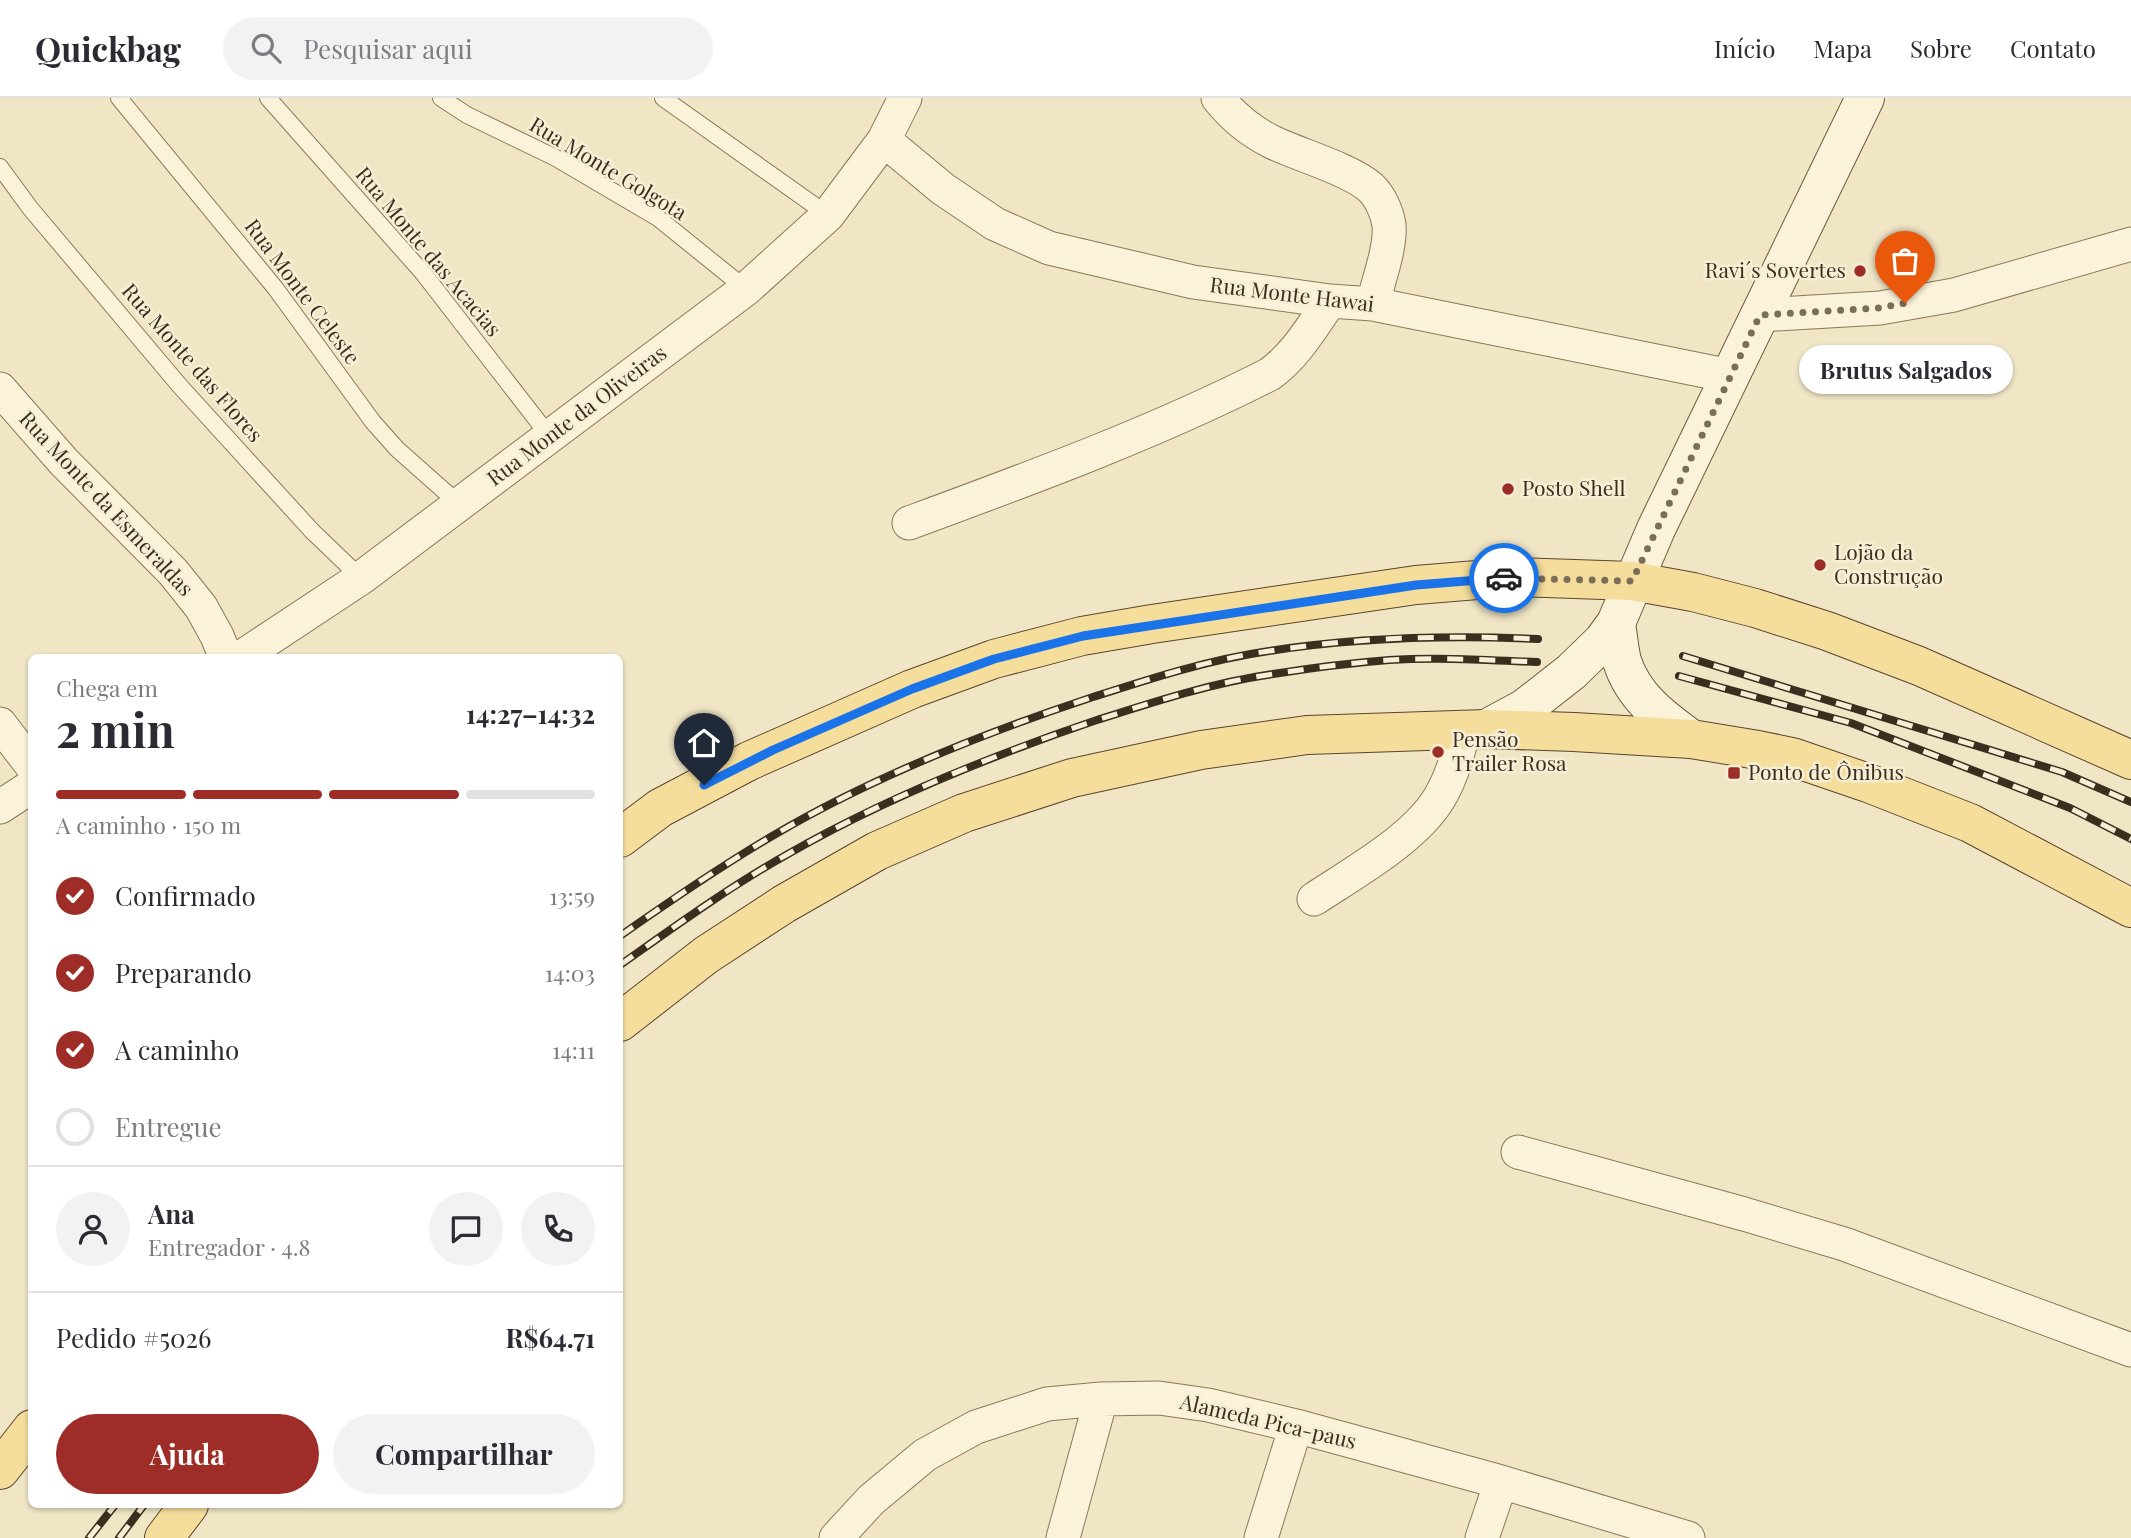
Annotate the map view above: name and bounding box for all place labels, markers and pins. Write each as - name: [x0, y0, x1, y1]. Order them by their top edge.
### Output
- pin: [1875, 231, 1935, 303]
- place label: Ravi´s Sovertes: [1705, 255, 1846, 283]
- marker: Ravi´s Sovertes: [1852, 263, 1868, 279]
- callout: Brutus Salgados: [1798, 345, 2012, 394]
- place label: Posto Shell: [1522, 473, 1625, 501]
- marker: Posto Shell: [1500, 481, 1516, 497]
- place label: Lojão da Construção: [1834, 537, 1943, 589]
- marker: Lojão da Construção: [1812, 557, 1828, 573]
- pin: [674, 713, 734, 785]
- place label: Pensão Trailer Rosa: [1452, 724, 1567, 776]
- marker: Pensão Trailer Rosa: [1430, 744, 1446, 760]
- place label: Ponto de Ônibus: [1748, 757, 1904, 785]
- marker: Ponto de Ônibus: [1726, 765, 1742, 781]

